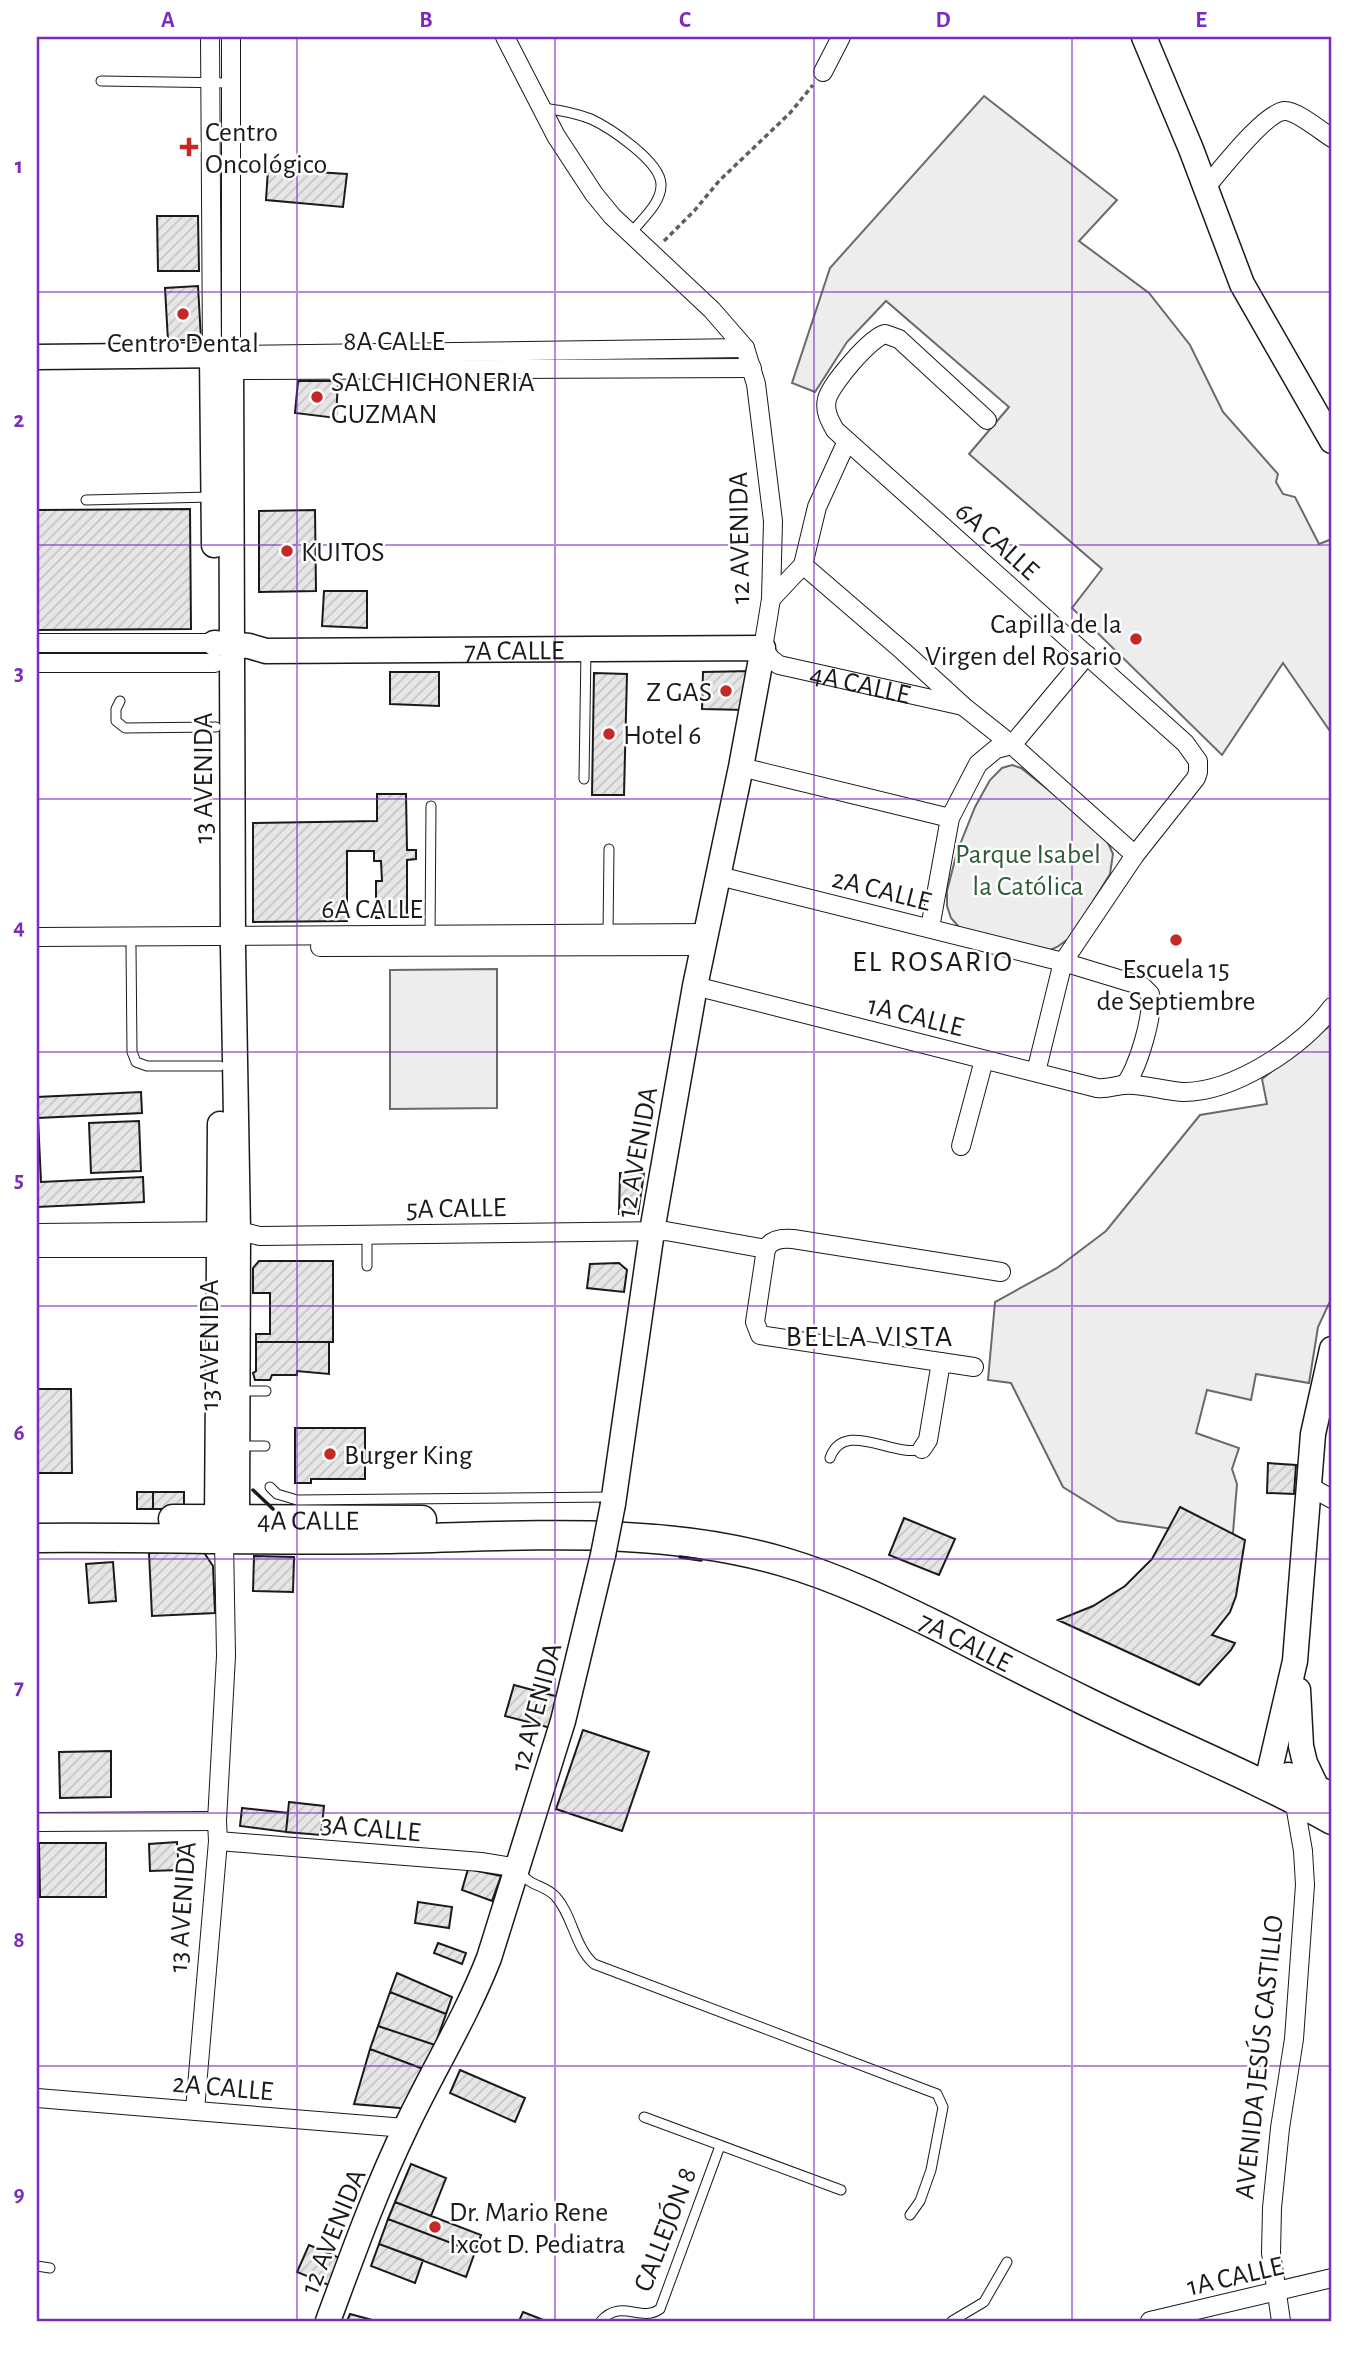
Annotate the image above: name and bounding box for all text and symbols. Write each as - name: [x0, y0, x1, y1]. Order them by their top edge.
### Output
- text: A: [161, 9, 175, 32]
- text: B: [419, 9, 433, 32]
- text: C: [679, 9, 691, 32]
- text: D: [935, 9, 951, 32]
- text: E: [1195, 9, 1207, 32]
- place label: Centro Oncológico: [205, 119, 327, 179]
- marker: Centro Oncológico: [179, 137, 199, 157]
- text: 1: [15, 155, 23, 178]
- marker: Centro Dental: [175, 306, 191, 322]
- street label: 8A CALLE: [343, 328, 445, 356]
- place label: Centro Dental: [107, 330, 259, 358]
- place label: SALCHICHONERIA GUZMAN: [331, 369, 535, 429]
- marker: SALCHICHONERIA GUZMAN: [309, 389, 325, 405]
- text: 2: [14, 409, 25, 432]
- street label: 12 AVENIDA: [725, 472, 755, 604]
- street label: 6A CALLE: [950, 497, 1044, 586]
- place label: KUITOS: [301, 539, 385, 567]
- marker: KUITOS: [279, 543, 295, 559]
- place label: Capilla de la Virgen del Rosario: [925, 611, 1122, 671]
- marker: Capilla de la Virgen del Rosario: [1128, 631, 1144, 647]
- street label: 7A CALLE: [464, 637, 564, 666]
- street label: 4A CALLE: [807, 660, 913, 710]
- text: 3: [14, 662, 24, 685]
- place label: Z GAS: [646, 679, 712, 707]
- marker: Z GAS: [718, 683, 734, 699]
- street label: 13 AVENIDA: [190, 712, 218, 844]
- place label: Hotel 6: [623, 722, 701, 750]
- marker: Hotel 6: [601, 726, 617, 742]
- park label: Parque Isabel la Católica: [955, 841, 1101, 901]
- street label: 2A CALLE: [829, 865, 934, 917]
- street label: 6A CALLE: [321, 896, 423, 924]
- text: 4: [13, 916, 25, 939]
- marker: Escuela 15 de Septiembre: [1168, 932, 1184, 948]
- district label: EL ROSARIO: [852, 947, 1014, 977]
- place label: Escuela 15 de Septiembre: [1097, 956, 1255, 1016]
- street label: 1A CALLE: [865, 992, 966, 1042]
- street label: 12 AVENIDA: [613, 1085, 663, 1220]
- text: 5: [14, 1169, 24, 1192]
- street label: 5A CALLE: [406, 1194, 506, 1224]
- street label: 13 AVENIDA: [196, 1279, 224, 1411]
- district label: BELLA VISTA: [786, 1322, 954, 1352]
- text: 6: [13, 1422, 25, 1445]
- place label: Burger King: [344, 1442, 473, 1470]
- marker: Burger King: [322, 1446, 338, 1462]
- street label: 4A CALLE: [257, 1507, 359, 1536]
- street label: 7A CALLE: [914, 1608, 1016, 1678]
- street label: 12 AVENIDA: [506, 1640, 568, 1775]
- text: 7: [14, 1676, 24, 1699]
- street label: 3A CALLE: [320, 1811, 422, 1847]
- street label: 13 AVENIDA: [164, 1841, 202, 1974]
- street label: AVENIDA JESÚS CASTILLO: [1228, 1913, 1289, 2201]
- text: 8: [13, 1929, 25, 1952]
- street label: 2A CALLE: [171, 2070, 274, 2106]
- street label: CALLEJÓN 8: [627, 2163, 702, 2296]
- street label: 12 AVENIDA: [296, 2165, 372, 2298]
- text: 9: [13, 2183, 25, 2206]
- place label: Dr. Mario Rene Ixcot D. Pediatra: [449, 2199, 625, 2259]
- marker: Dr. Mario Rene Ixcot D. Pediatra: [427, 2219, 443, 2235]
- street label: 1A CALLE: [1185, 2252, 1286, 2302]

